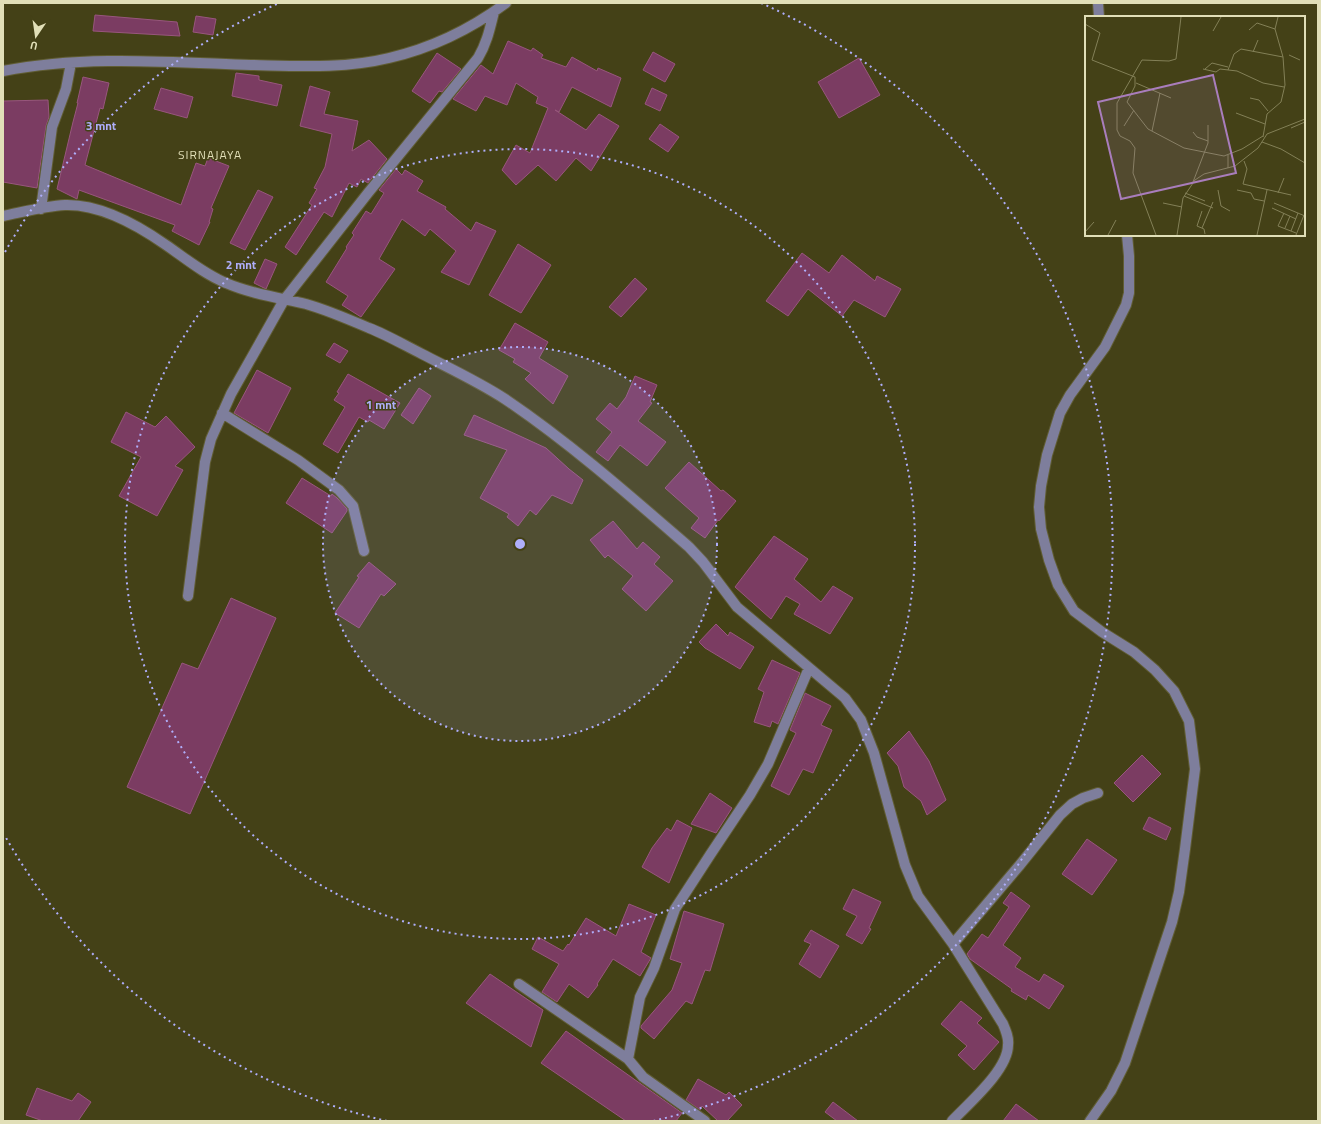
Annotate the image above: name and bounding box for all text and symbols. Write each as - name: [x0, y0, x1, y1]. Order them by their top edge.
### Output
- north arrow: [16, 16, 56, 56]
- inset map: [1085, 16, 1305, 236]
- text: U: [28, 37, 39, 54]
- text: 3 mnt: [86, 116, 117, 135]
- district label: SIRNAJAYA: [178, 145, 242, 164]
- text: 2 mnt: [226, 255, 257, 274]
- text: 1 mnt: [366, 395, 397, 414]
- centre of rings: [513, 537, 527, 551]

